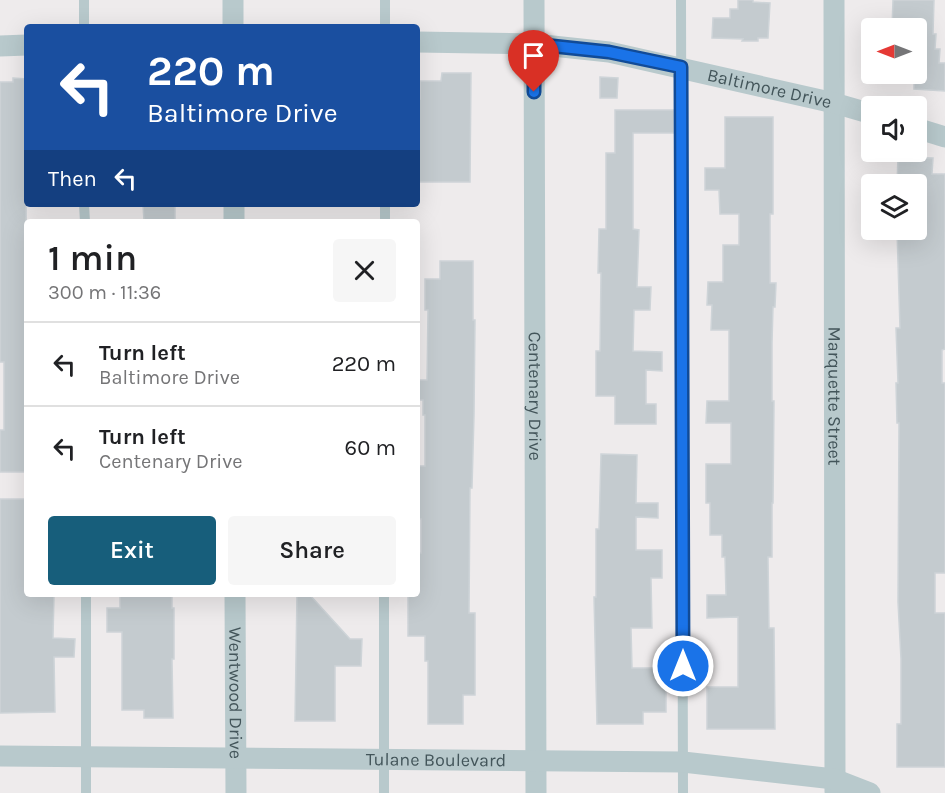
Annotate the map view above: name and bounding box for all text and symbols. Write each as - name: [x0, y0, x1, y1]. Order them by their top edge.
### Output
- north arrow: [861, 18, 927, 84]
- map controls: [861, 18, 927, 240]
- pin: [508, 30, 559, 92]
- icon: arrive: [517, 39, 550, 72]
- text: 220 m: [147, 46, 275, 96]
- icon: left: [48, 48, 126, 126]
- street label: Baltimore Drive: [705, 64, 834, 113]
- button: sound: [861, 96, 927, 162]
- text: Baltimore Drive: [147, 97, 338, 129]
- icon: left: [109, 162, 142, 195]
- text: Then: [48, 166, 97, 192]
- button: layers: [861, 174, 927, 240]
- text: 1 min: [48, 237, 137, 279]
- button: close: [333, 239, 396, 302]
- text: 300 m · 11:36: [48, 281, 161, 304]
- street label: Marquette Street: [823, 327, 846, 466]
- street label: Centenary Drive: [524, 331, 546, 461]
- text: Turn left: [99, 340, 186, 366]
- icon: left: [48, 348, 81, 381]
- text: 220 m: [332, 351, 396, 377]
- text: Baltimore Drive: [99, 366, 240, 389]
- text: Turn left: [99, 424, 186, 450]
- icon: left: [48, 432, 81, 465]
- text: 60 m: [345, 435, 396, 461]
- text: Centenary Drive: [99, 450, 242, 473]
- button: Exit: [48, 516, 216, 585]
- button: Share: [228, 516, 396, 585]
- street label: Wentwood Drive: [224, 627, 247, 759]
- position arrow: [651, 634, 715, 698]
- street label: Tulane Boulevard: [366, 748, 506, 771]

